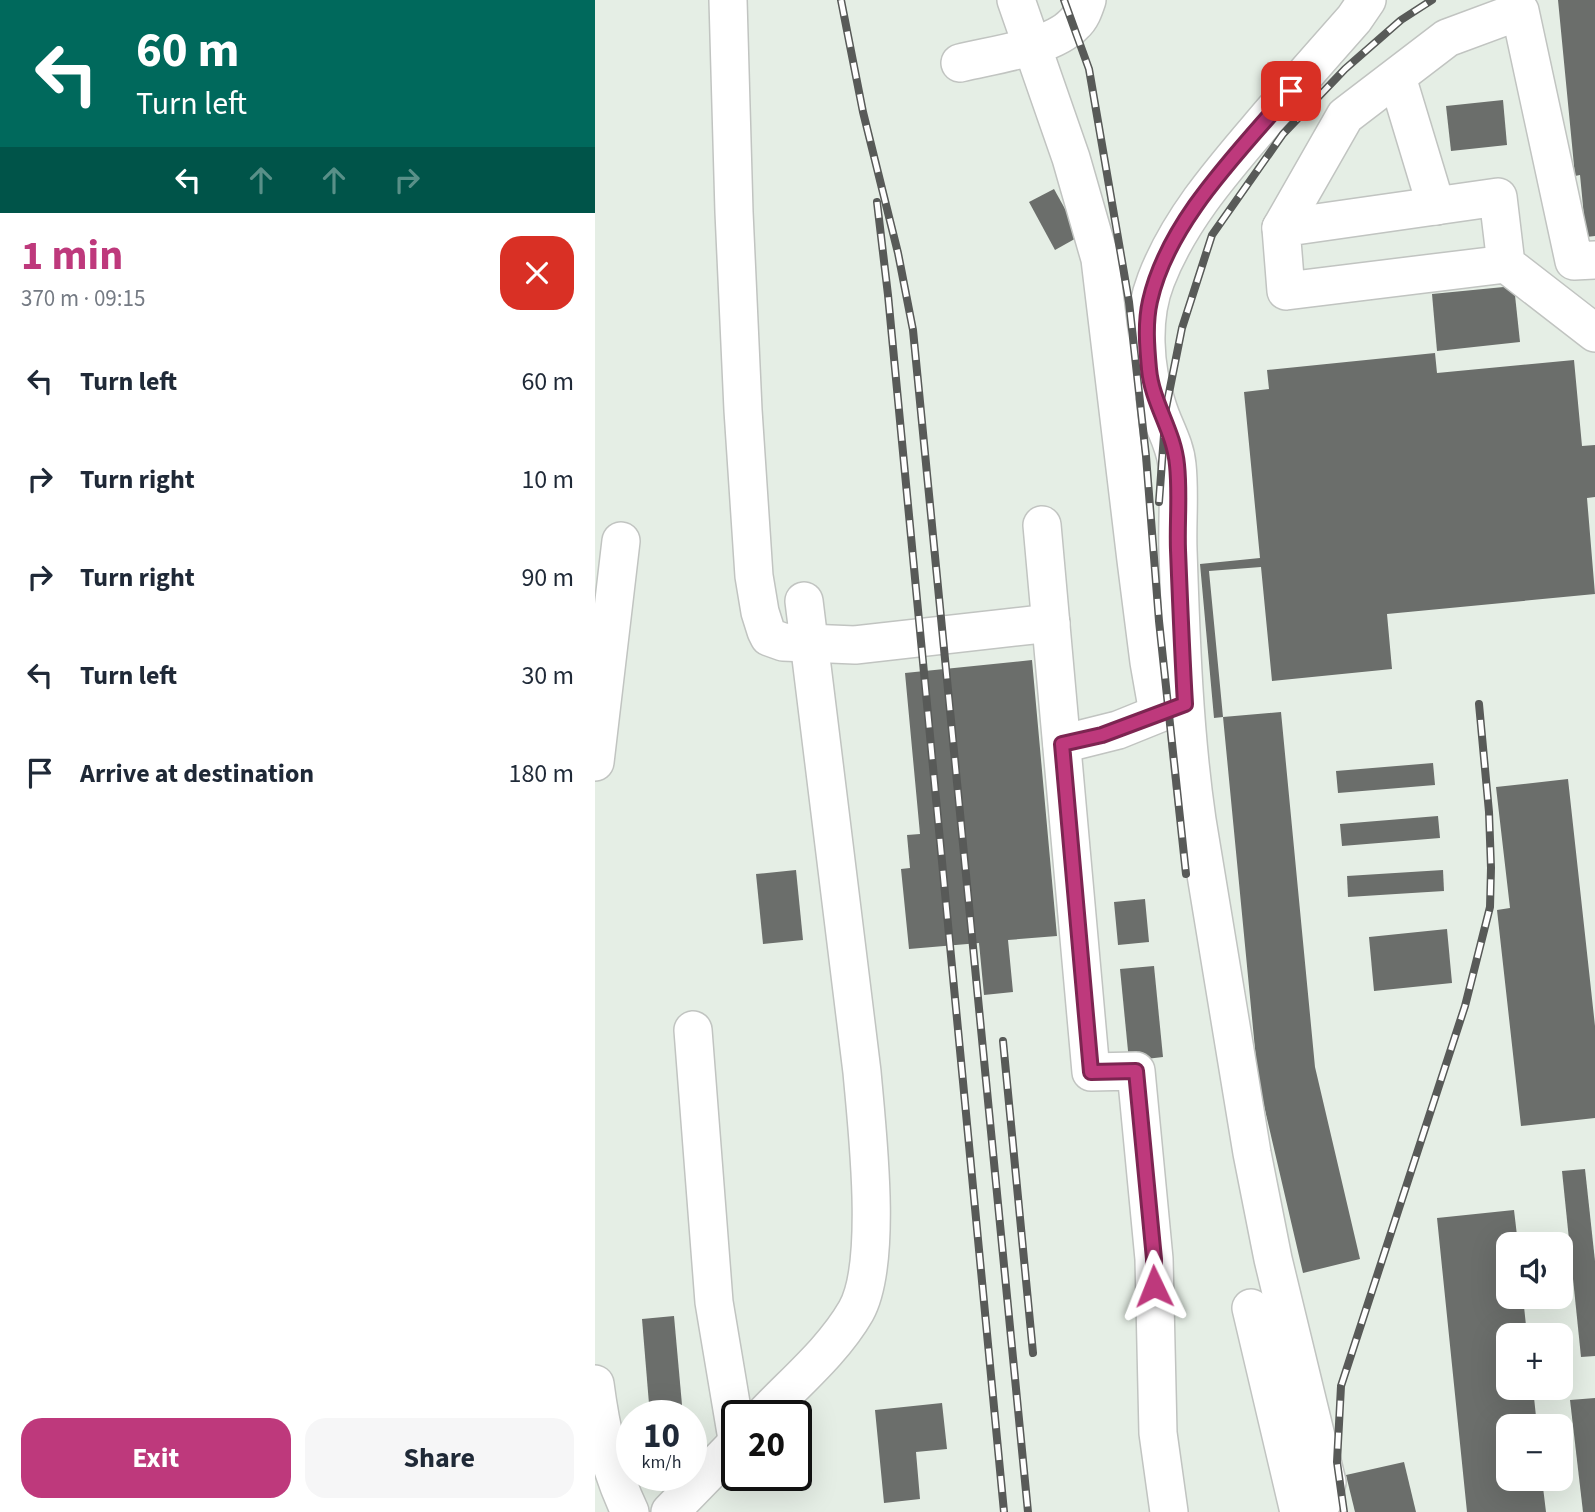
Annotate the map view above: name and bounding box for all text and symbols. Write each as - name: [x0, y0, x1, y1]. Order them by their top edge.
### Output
- text: 60 m: [136, 16, 240, 86]
- icon: left: [21, 28, 112, 119]
- pin: [1261, 61, 1321, 121]
- icon: arrive: [1272, 72, 1310, 110]
- text: Turn left: [136, 81, 247, 127]
- icon: left: [169, 161, 207, 199]
- icon: ahead: [242, 161, 280, 199]
- icon: ahead: [315, 161, 353, 199]
- icon: right: [388, 161, 426, 199]
- text: 1 min: [21, 226, 123, 286]
- button: close: [500, 236, 574, 310]
- text: 370 m · 09:15: [21, 282, 145, 315]
- icon: left: [21, 362, 59, 400]
- text: Turn left: [80, 363, 177, 400]
- text: 60 m: [521, 363, 574, 400]
- icon: right: [21, 460, 59, 498]
- text: Turn right: [80, 461, 195, 498]
- text: 10 m: [521, 461, 574, 498]
- icon: right: [21, 558, 59, 596]
- text: Turn right: [80, 559, 195, 596]
- text: 90 m: [521, 559, 574, 596]
- icon: left: [21, 656, 59, 694]
- text: Turn left: [80, 657, 177, 694]
- text: 30 m: [521, 657, 574, 694]
- icon: arrive: [21, 754, 59, 792]
- text: Arrive at destination: [80, 755, 314, 792]
- text: 180 m: [508, 755, 574, 792]
- map controls: [1496, 1232, 1573, 1491]
- button: sound: [1496, 1232, 1573, 1309]
- position arrow: [1117, 1249, 1191, 1323]
- button: +: [1496, 1323, 1573, 1400]
- speed limit sign: 20: [721, 1400, 812, 1491]
- text: 10: [643, 1411, 680, 1461]
- button: −: [1496, 1414, 1573, 1491]
- button: Exit: [21, 1418, 291, 1498]
- button: Share: [305, 1418, 574, 1498]
- text: km/h: [642, 1450, 681, 1475]

